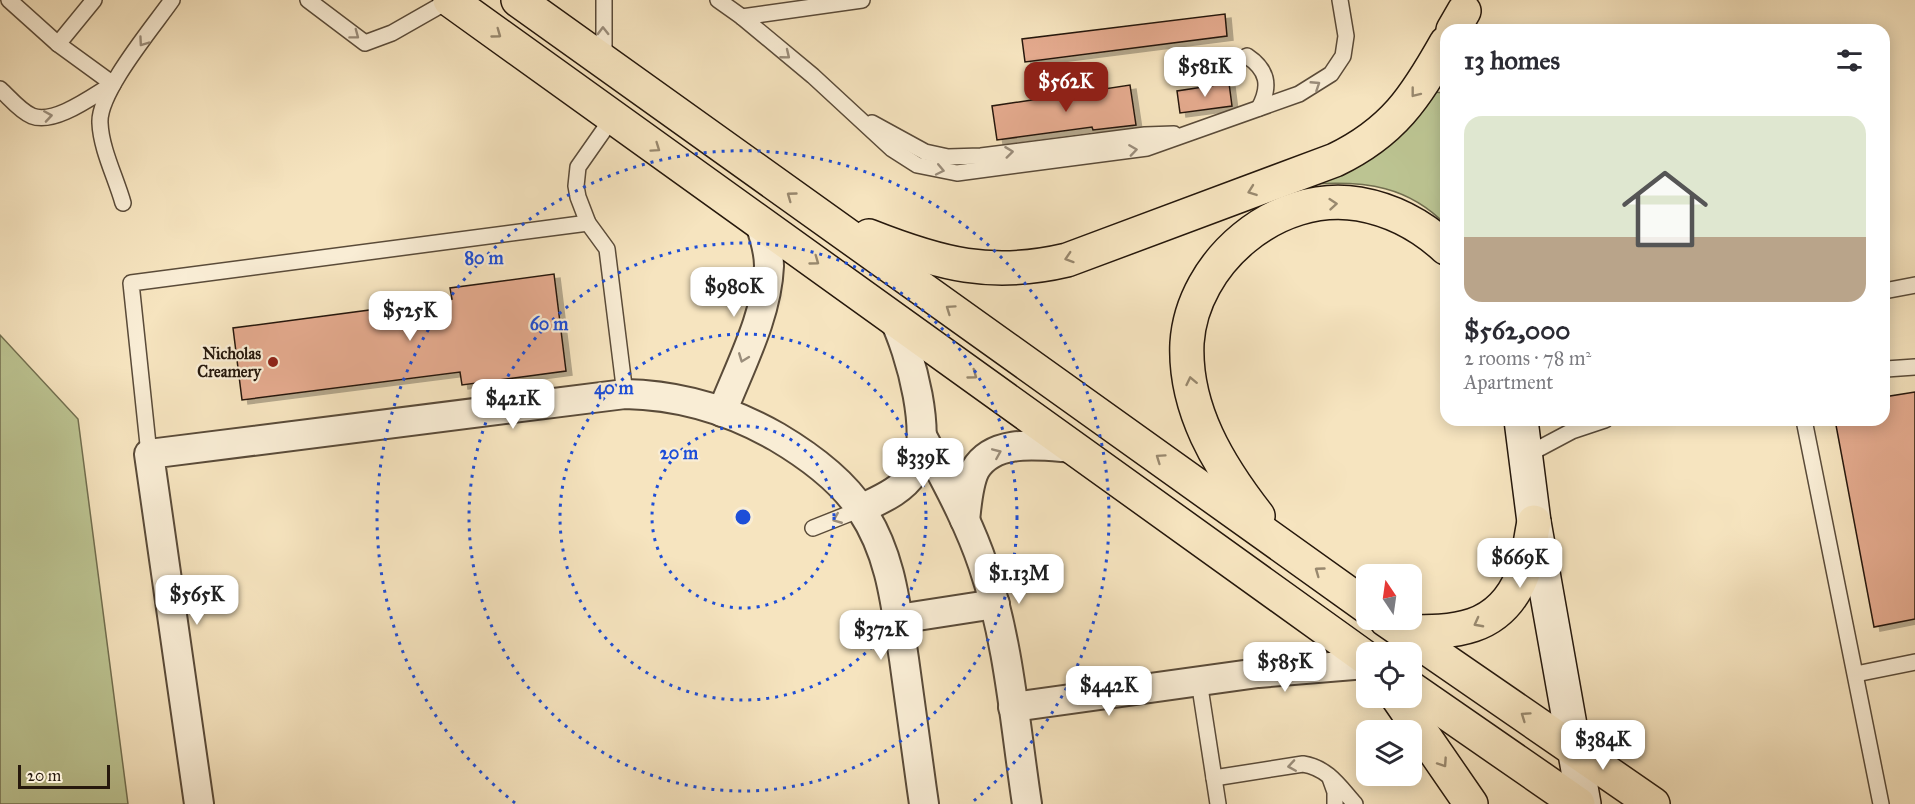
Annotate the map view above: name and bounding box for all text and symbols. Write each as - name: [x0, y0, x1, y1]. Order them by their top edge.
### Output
- one-way arrow: [597, 26, 610, 35]
- one-way arrow: [491, 27, 502, 38]
- one-way arrow: [348, 28, 359, 39]
- one-way arrow: [139, 35, 150, 46]
- text: 13 homes: [1464, 44, 1560, 76]
- icon: filters: [1833, 44, 1866, 77]
- one-way arrow: [779, 47, 790, 58]
- pin: $581K: [1163, 47, 1247, 98]
- text: $581K: [1178, 54, 1232, 78]
- pin: $562K: [1024, 62, 1108, 113]
- text: $562K: [1038, 69, 1094, 93]
- one-way arrow: [1309, 81, 1320, 92]
- one-way arrow: [1412, 86, 1423, 97]
- one-way arrow: [43, 111, 52, 123]
- one-way arrow: [649, 141, 660, 152]
- one-way arrow: [1128, 145, 1138, 157]
- one-way arrow: [1004, 147, 1013, 159]
- icon: home: [1611, 155, 1719, 263]
- one-way arrow: [935, 163, 945, 176]
- one-way arrow: [1247, 183, 1258, 196]
- one-way arrow: [786, 192, 797, 203]
- one-way arrow: [1328, 198, 1337, 211]
- text: 80 m: [464, 247, 504, 269]
- one-way arrow: [1064, 251, 1075, 263]
- one-way arrow: [808, 254, 819, 265]
- pin: $980K: [692, 267, 776, 318]
- text: $980K: [704, 274, 764, 298]
- pin: $525K: [368, 291, 452, 342]
- text: $525K: [383, 298, 437, 322]
- one-way arrow: [945, 305, 956, 316]
- text: 60 m: [530, 313, 569, 335]
- text: $562,000: [1464, 314, 1571, 346]
- place label: Nicholas Creamery: [197, 344, 262, 382]
- text: 2 rooms · 78 m²: [1464, 346, 1591, 370]
- one-way arrow: [738, 352, 750, 363]
- marker: Nicholas Creamery: [266, 355, 280, 369]
- one-way arrow: [966, 368, 977, 379]
- text: Apartment: [1464, 370, 1553, 394]
- one-way arrow: [1185, 376, 1198, 386]
- text: 40 m: [594, 377, 635, 400]
- pin: $421K: [471, 379, 555, 430]
- text: $421K: [485, 386, 541, 410]
- pin: $339K: [881, 438, 965, 489]
- text: 20 m: [660, 442, 699, 464]
- text: $339K: [897, 445, 949, 469]
- one-way arrow: [990, 448, 1001, 460]
- one-way arrow: [1156, 454, 1167, 465]
- centre of rings: [733, 507, 753, 527]
- one-way arrow: [833, 512, 844, 524]
- pin: $669K: [1478, 538, 1562, 589]
- text: $669K: [1491, 545, 1549, 569]
- pin: $1.13M: [970, 554, 1068, 605]
- text: $1.13M: [989, 561, 1049, 585]
- north arrow: [1356, 564, 1422, 630]
- map controls: [1356, 564, 1422, 786]
- one-way arrow: [1315, 567, 1326, 578]
- pin: $565K: [155, 575, 239, 626]
- text: $565K: [169, 582, 225, 606]
- pin: $372K: [839, 610, 923, 661]
- one-way arrow: [1473, 616, 1484, 627]
- text: $372K: [854, 617, 908, 641]
- pin: $585K: [1243, 642, 1327, 693]
- button: locate: [1356, 642, 1422, 708]
- text: $585K: [1257, 649, 1313, 673]
- pin: $442K: [1067, 666, 1151, 717]
- text: $442K: [1080, 673, 1138, 697]
- one-way arrow: [1520, 712, 1531, 723]
- button: layers: [1356, 720, 1422, 786]
- pin: $384K: [1561, 720, 1645, 771]
- text: $384K: [1575, 727, 1631, 751]
- one-way arrow: [1436, 756, 1447, 767]
- one-way arrow: [1287, 759, 1297, 771]
- scale bar: [18, 762, 110, 790]
- text: 20 m: [27, 766, 61, 785]

